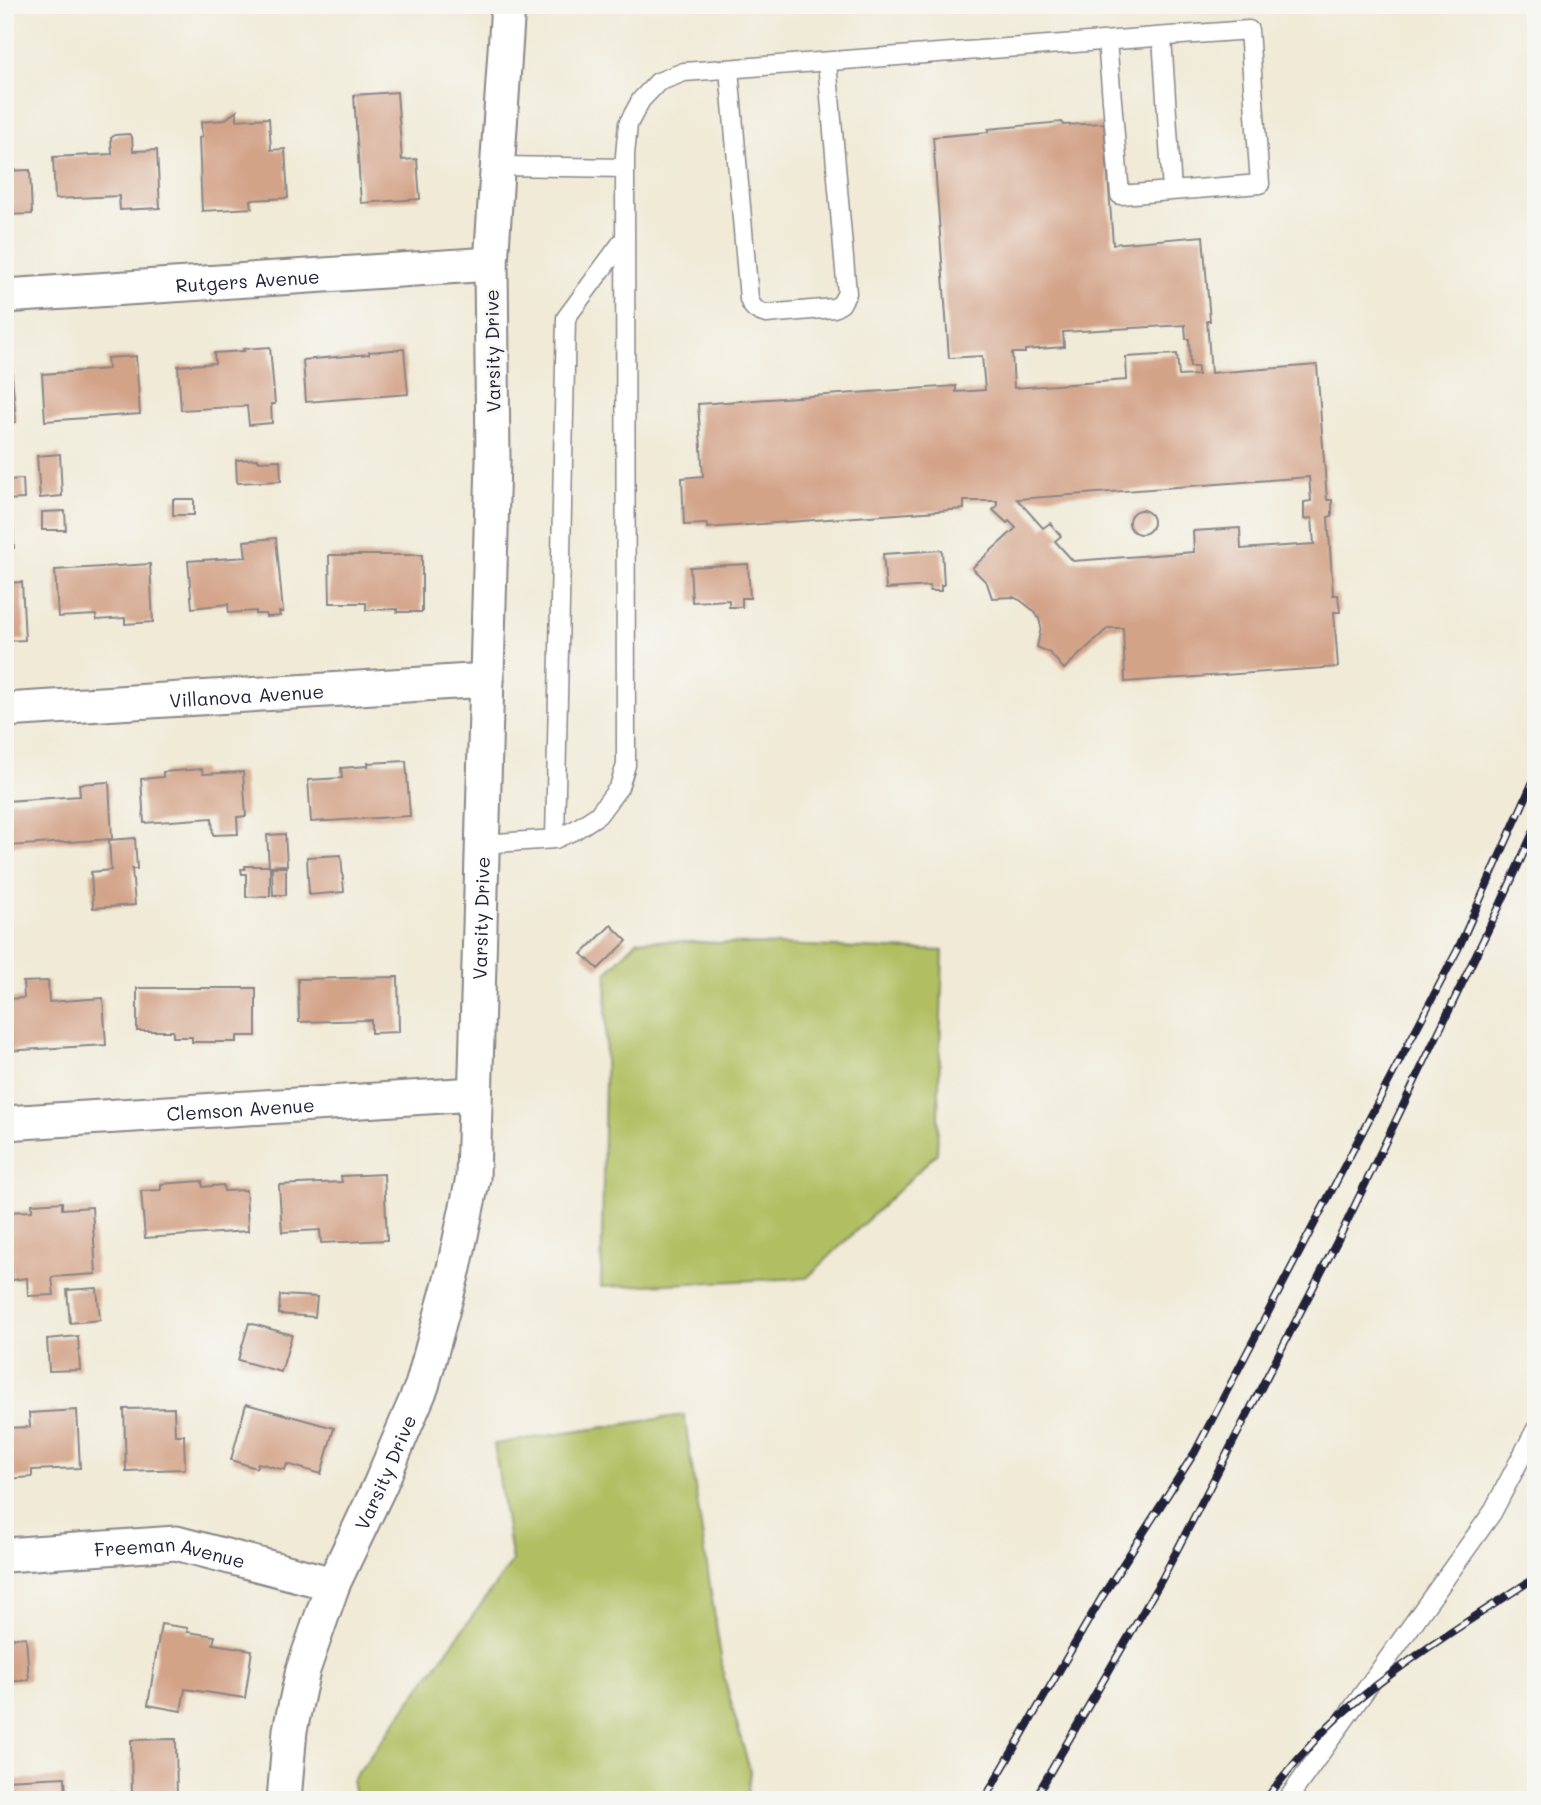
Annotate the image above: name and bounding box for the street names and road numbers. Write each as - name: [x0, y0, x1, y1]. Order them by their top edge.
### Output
- street label: Rutgers Avenue: [175, 263, 320, 297]
- street label: Varsity Drive: [478, 289, 506, 413]
- street label: Villanova Avenue: [168, 678, 325, 712]
- street label: Varsity Drive: [466, 856, 494, 980]
- street label: Clemson Avenue: [166, 1091, 315, 1126]
- street label: Varsity Drive: [348, 1411, 421, 1534]
- street label: Freeman Avenue: [93, 1531, 248, 1573]

